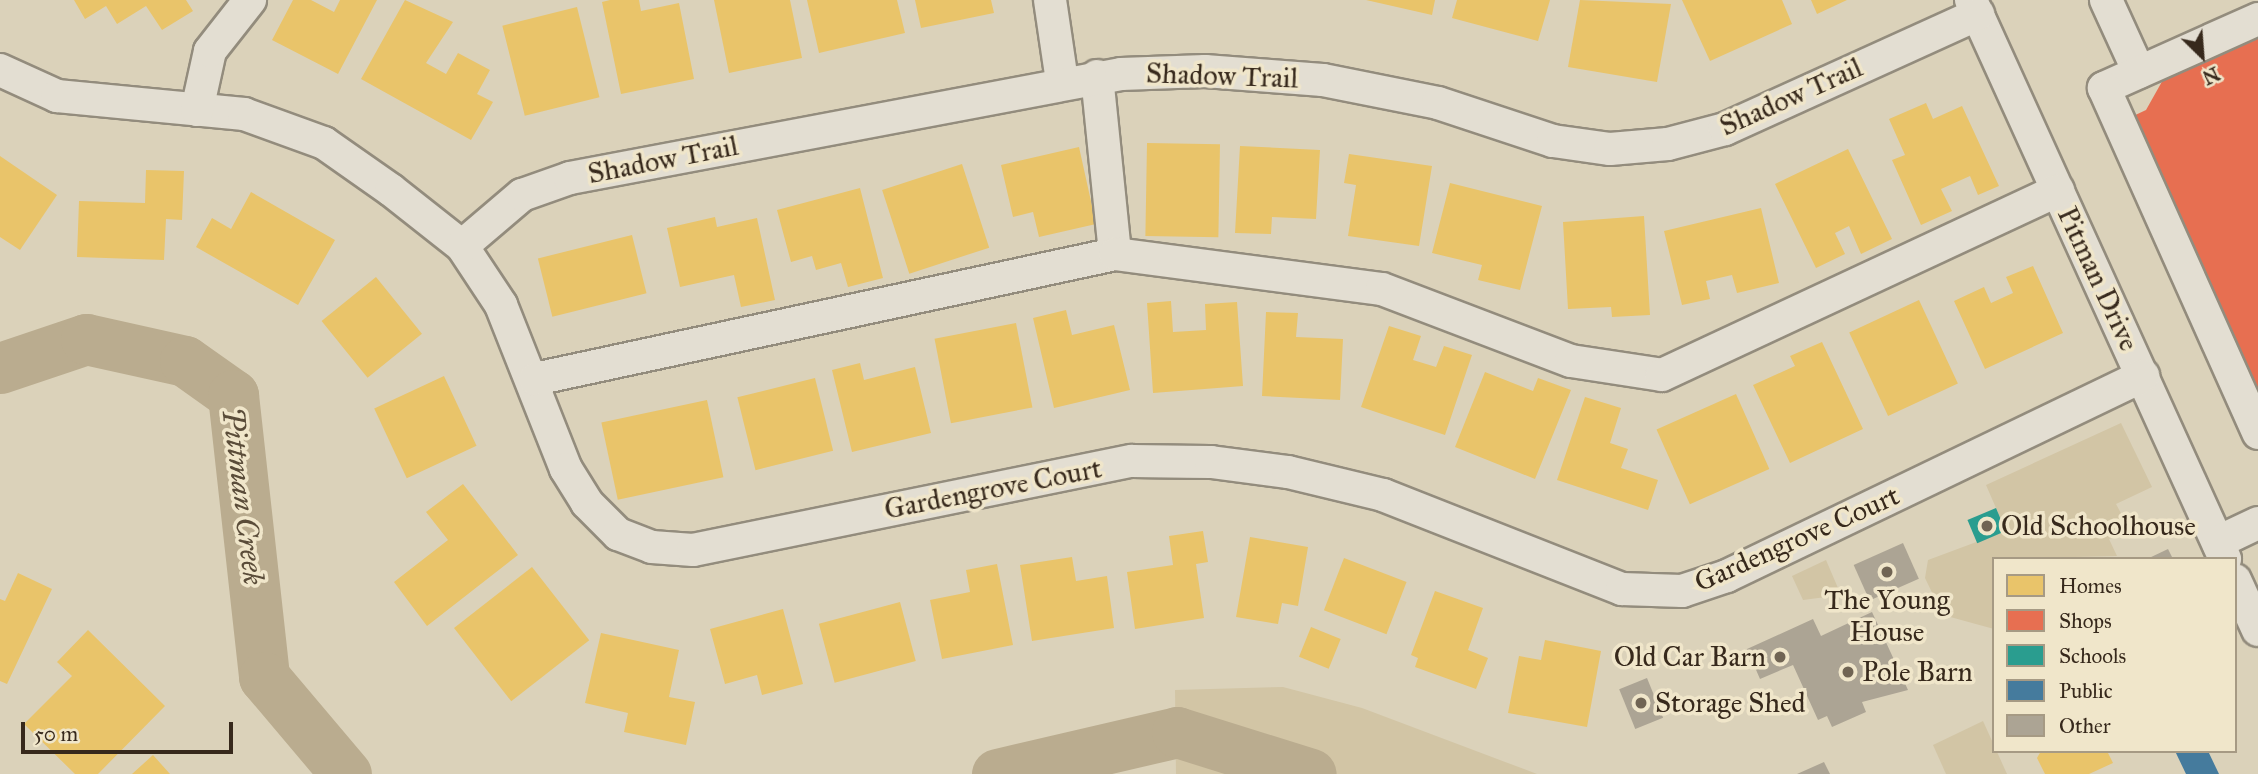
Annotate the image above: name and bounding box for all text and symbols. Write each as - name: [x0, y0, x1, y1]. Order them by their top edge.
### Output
- north arrow: [2167, 21, 2237, 91]
- street label: Shadow Trail: [1715, 51, 1867, 143]
- street label: Shadow Trail: [1145, 57, 1299, 95]
- text: N: [2199, 62, 2223, 89]
- street label: Shadow Trail: [585, 129, 741, 191]
- street label: Pitman Drive: [2050, 202, 2146, 356]
- water label: Pittman Creek: [214, 405, 272, 587]
- street label: Gardengrove Court: [882, 451, 1104, 527]
- street label: Gardengrove Court: [1689, 479, 1905, 599]
- place label: Old Schoolhouse: [2001, 509, 2196, 543]
- marker: Old Schoolhouse: [1979, 518, 1995, 534]
- legend: [1992, 557, 2237, 753]
- marker: The Young House: [1879, 564, 1895, 580]
- text: Homes: [2059, 573, 2122, 599]
- place label: The Young House: [1824, 583, 1950, 649]
- text: Shops: [2059, 608, 2112, 634]
- place label: Old Car Barn: [1614, 640, 1766, 674]
- text: Schools: [2059, 643, 2126, 669]
- marker: Old Car Barn: [1772, 649, 1788, 665]
- place label: Pole Barn: [1862, 655, 1973, 689]
- marker: Pole Barn: [1840, 664, 1856, 680]
- text: Public: [2059, 678, 2113, 704]
- place label: Storage Shed: [1655, 686, 1806, 720]
- marker: Storage Shed: [1633, 695, 1649, 711]
- scale bar: [24, 708, 236, 752]
- text: Other: [2059, 713, 2111, 739]
- text: 50 m: [34, 721, 78, 747]

